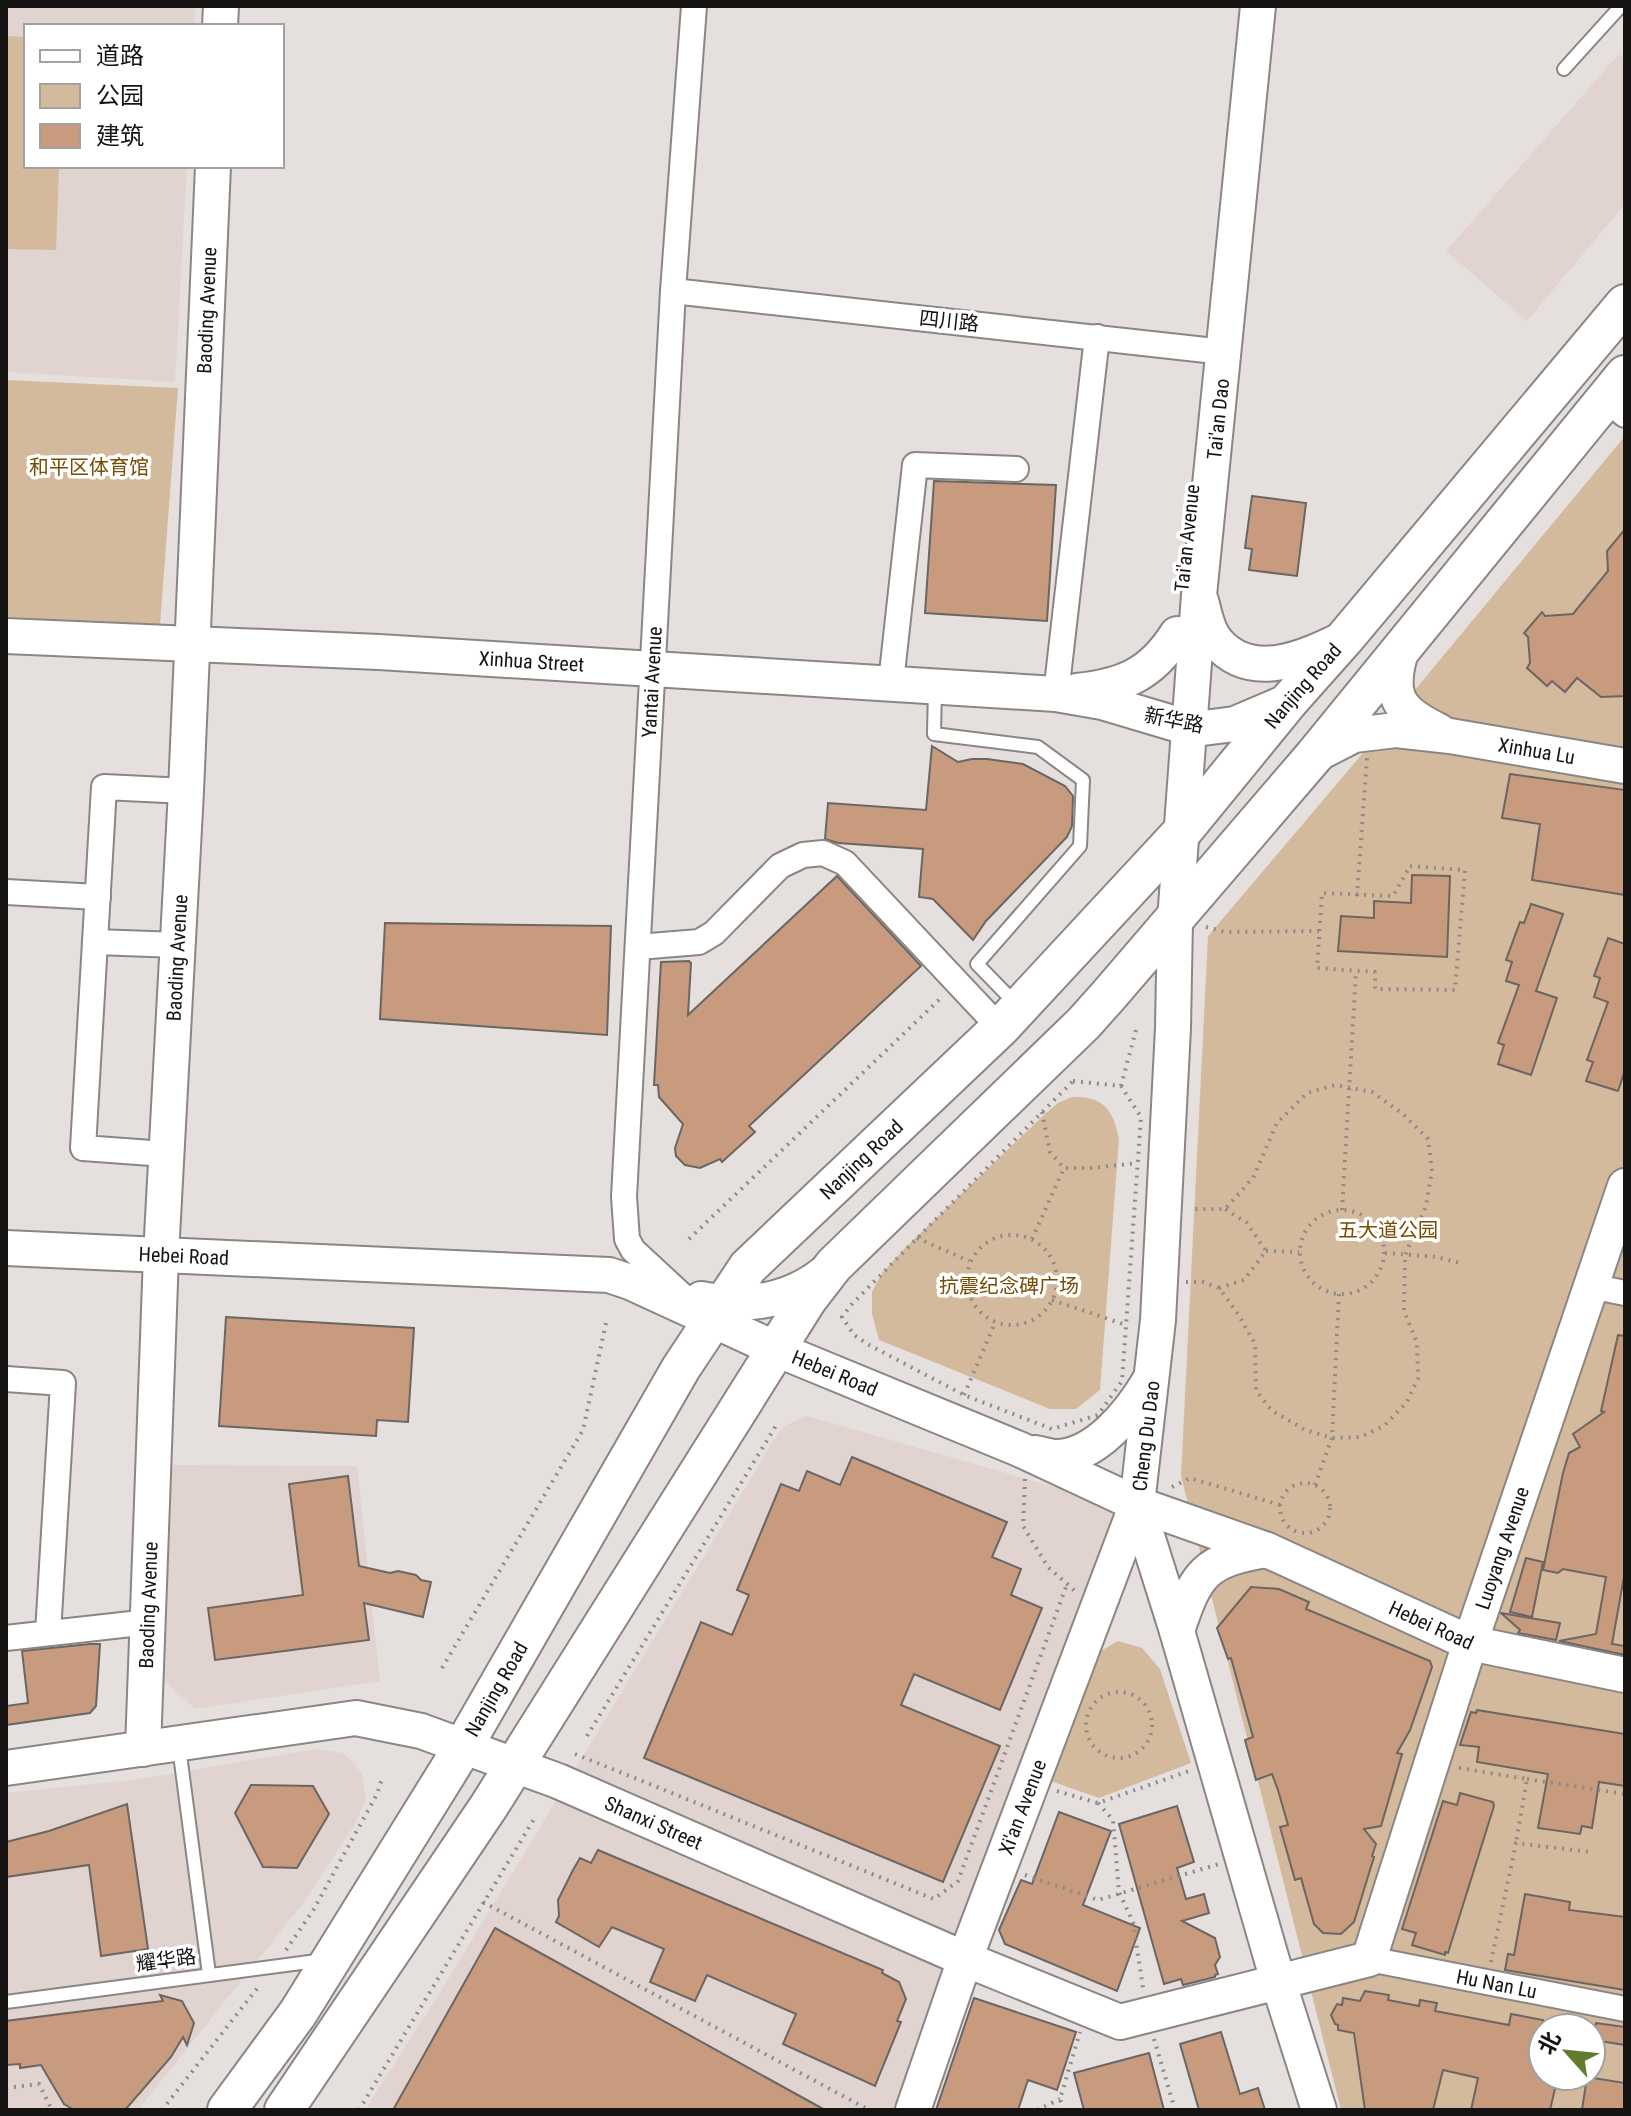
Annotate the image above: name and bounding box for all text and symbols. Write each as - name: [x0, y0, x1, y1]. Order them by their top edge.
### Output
- legend: [24, 24, 284, 168]
- text: 道路: [96, 42, 144, 70]
- text: 公园: [96, 82, 144, 110]
- text: 建筑: [96, 122, 144, 150]
- street label: Baoding Avenue: [192, 247, 221, 374]
- street label: 四川路: [918, 306, 980, 336]
- street label: Tai'an Dao: [1202, 377, 1234, 461]
- park label: 和平区体育馆: [29, 455, 149, 479]
- street label: Tai'an Avenue: [1169, 483, 1205, 593]
- street label: Yantai Avenue: [637, 626, 667, 738]
- street label: Nanjing Road: [1259, 638, 1346, 733]
- street label: Xinhua Street: [478, 646, 585, 677]
- street label: 新华路: [1142, 702, 1206, 738]
- street label: Xinhua Lu: [1496, 732, 1577, 769]
- street label: Baoding Avenue: [162, 894, 192, 1022]
- street label: Nanjing Road: [815, 1115, 908, 1204]
- park label: 五大道公园: [1338, 1218, 1438, 1242]
- street label: Hebei Road: [138, 1242, 230, 1270]
- park label: 抗震纪念碑广场: [939, 1274, 1079, 1298]
- street label: Hebei Road: [788, 1345, 881, 1402]
- street label: Cheng Du Dao: [1127, 1379, 1165, 1493]
- street label: Luoyang Avenue: [1470, 1484, 1534, 1613]
- street label: Baoding Avenue: [134, 1541, 163, 1669]
- street label: Hebei Road: [1385, 1596, 1477, 1655]
- street label: Nanjing Road: [460, 1638, 533, 1741]
- street label: Xi'an Avenue: [993, 1756, 1051, 1858]
- street label: Shanxi Street: [601, 1791, 706, 1855]
- street label: 耀华路: [135, 1944, 197, 1976]
- street label: Hu Nan Lu: [1454, 1964, 1539, 2004]
- north arrow: [1527, 2012, 1607, 2092]
- text: 北: [1533, 2028, 1566, 2059]

